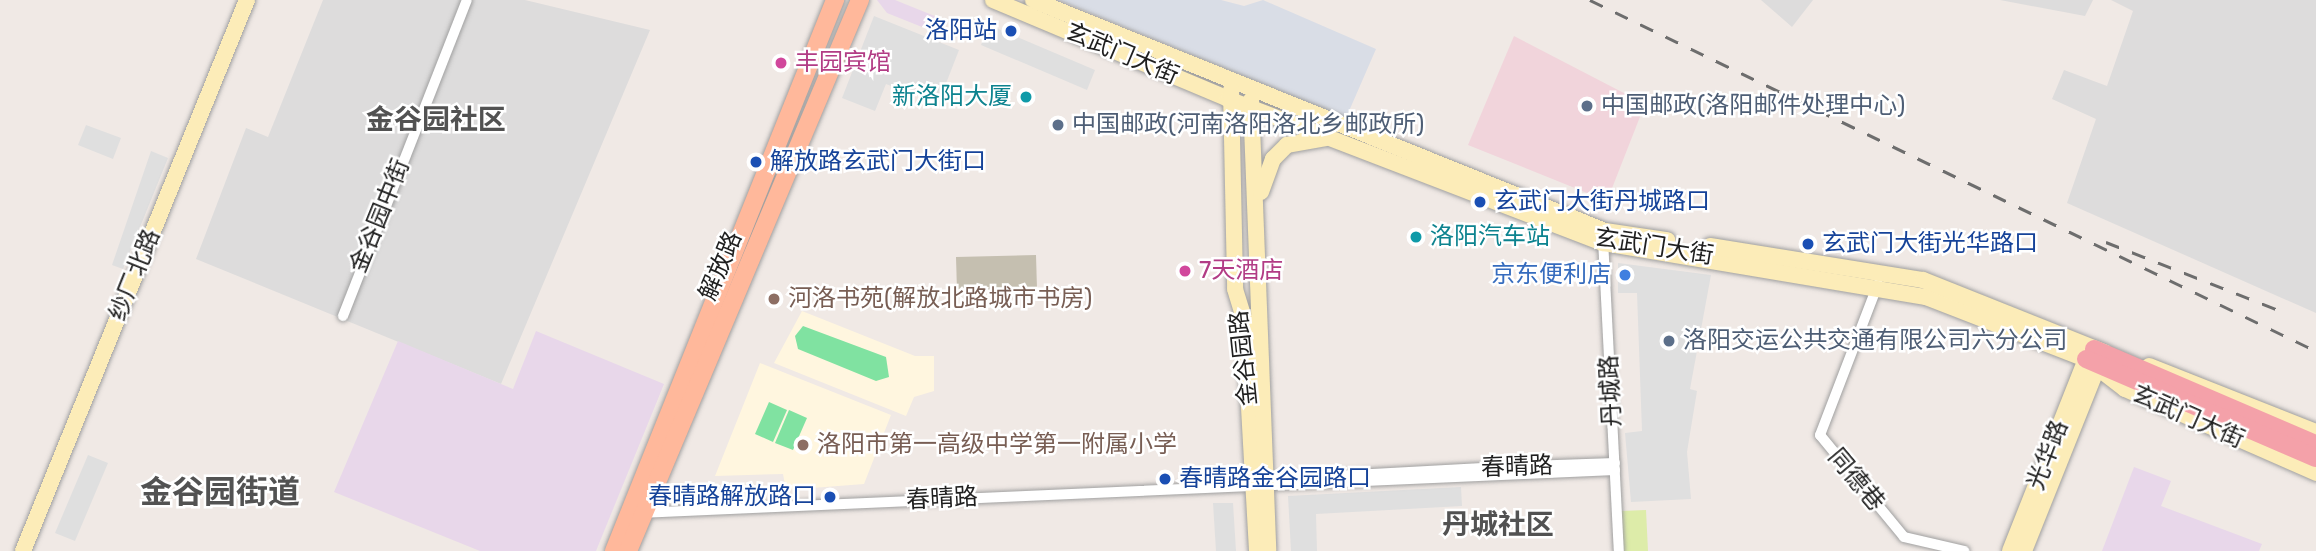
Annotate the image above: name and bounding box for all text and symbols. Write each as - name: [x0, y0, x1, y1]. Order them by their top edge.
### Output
- place label: 洛阳站: [925, 17, 997, 45]
- street label: 玄武门大街: [1061, 17, 1183, 91]
- marker: 洛阳站: [1003, 23, 1019, 39]
- place label: 丰园宾馆: [795, 49, 891, 77]
- marker: 丰园宾馆: [773, 55, 789, 71]
- place label: 新洛阳大厦: [892, 83, 1012, 111]
- marker: 新洛阳大厦: [1018, 89, 1034, 105]
- place label: 中国邮政(洛阳邮件处理中心): [1601, 92, 1905, 120]
- marker: 中国邮政(洛阳邮件处理中心): [1579, 98, 1595, 114]
- district label: 金谷园社区: [366, 103, 506, 137]
- place label: 中国邮政(河南洛阳洛北乡邮政所): [1072, 111, 1424, 139]
- marker: 中国邮政(河南洛阳洛北乡邮政所): [1050, 117, 1066, 133]
- place label: 解放路玄武门大街口: [770, 148, 986, 176]
- marker: 解放路玄武门大街口: [748, 154, 764, 170]
- street label: 金谷园中街: [344, 155, 416, 277]
- place label: 玄武门大街丹城路口: [1494, 188, 1710, 216]
- marker: 玄武门大街丹城路口: [1472, 194, 1488, 210]
- place label: 洛阳汽车站: [1430, 223, 1550, 251]
- street label: 玄武门大街: [1592, 223, 1716, 271]
- street label: 纱厂北路: [104, 225, 166, 325]
- street label: 解放路: [694, 227, 748, 305]
- marker: 洛阳汽车站: [1408, 229, 1424, 245]
- place label: 玄武门大街光华路口: [1822, 230, 2038, 258]
- marker: 玄武门大街光华路口: [1800, 236, 1816, 252]
- place label: 7天酒店: [1199, 257, 1283, 285]
- place label: 京东便利店: [1491, 261, 1611, 289]
- marker: 7天酒店: [1177, 263, 1193, 279]
- marker: 京东便利店: [1617, 267, 1633, 283]
- place label: 河洛书苑(解放北路城市书房): [788, 285, 1092, 313]
- marker: 河洛书苑(解放北路城市书房): [766, 291, 782, 307]
- street label: 金谷园路: [1225, 309, 1263, 407]
- place label: 洛阳交运公共交通有限公司六分公司: [1683, 327, 2067, 355]
- marker: 洛阳交运公共交通有限公司六分公司: [1661, 333, 1677, 349]
- street label: 丹城路: [1595, 354, 1627, 428]
- street label: 玄武门大街: [2127, 379, 2249, 455]
- street label: 光华路: [2022, 416, 2074, 494]
- place label: 洛阳市第一高级中学第一附属小学: [817, 431, 1177, 459]
- marker: 洛阳市第一高级中学第一附属小学: [795, 437, 811, 453]
- street label: 同德巷: [1822, 443, 1890, 517]
- street label: 春晴路: [1481, 451, 1553, 483]
- place label: 春晴路金谷园路口: [1179, 465, 1371, 493]
- marker: 春晴路金谷园路口: [1157, 471, 1173, 487]
- district label: 金谷园街道: [140, 473, 300, 511]
- place label: 春晴路解放路口: [648, 483, 816, 511]
- street label: 春晴路: [905, 483, 979, 515]
- marker: 春晴路解放路口: [822, 489, 838, 505]
- district label: 丹城社区: [1442, 508, 1554, 542]

